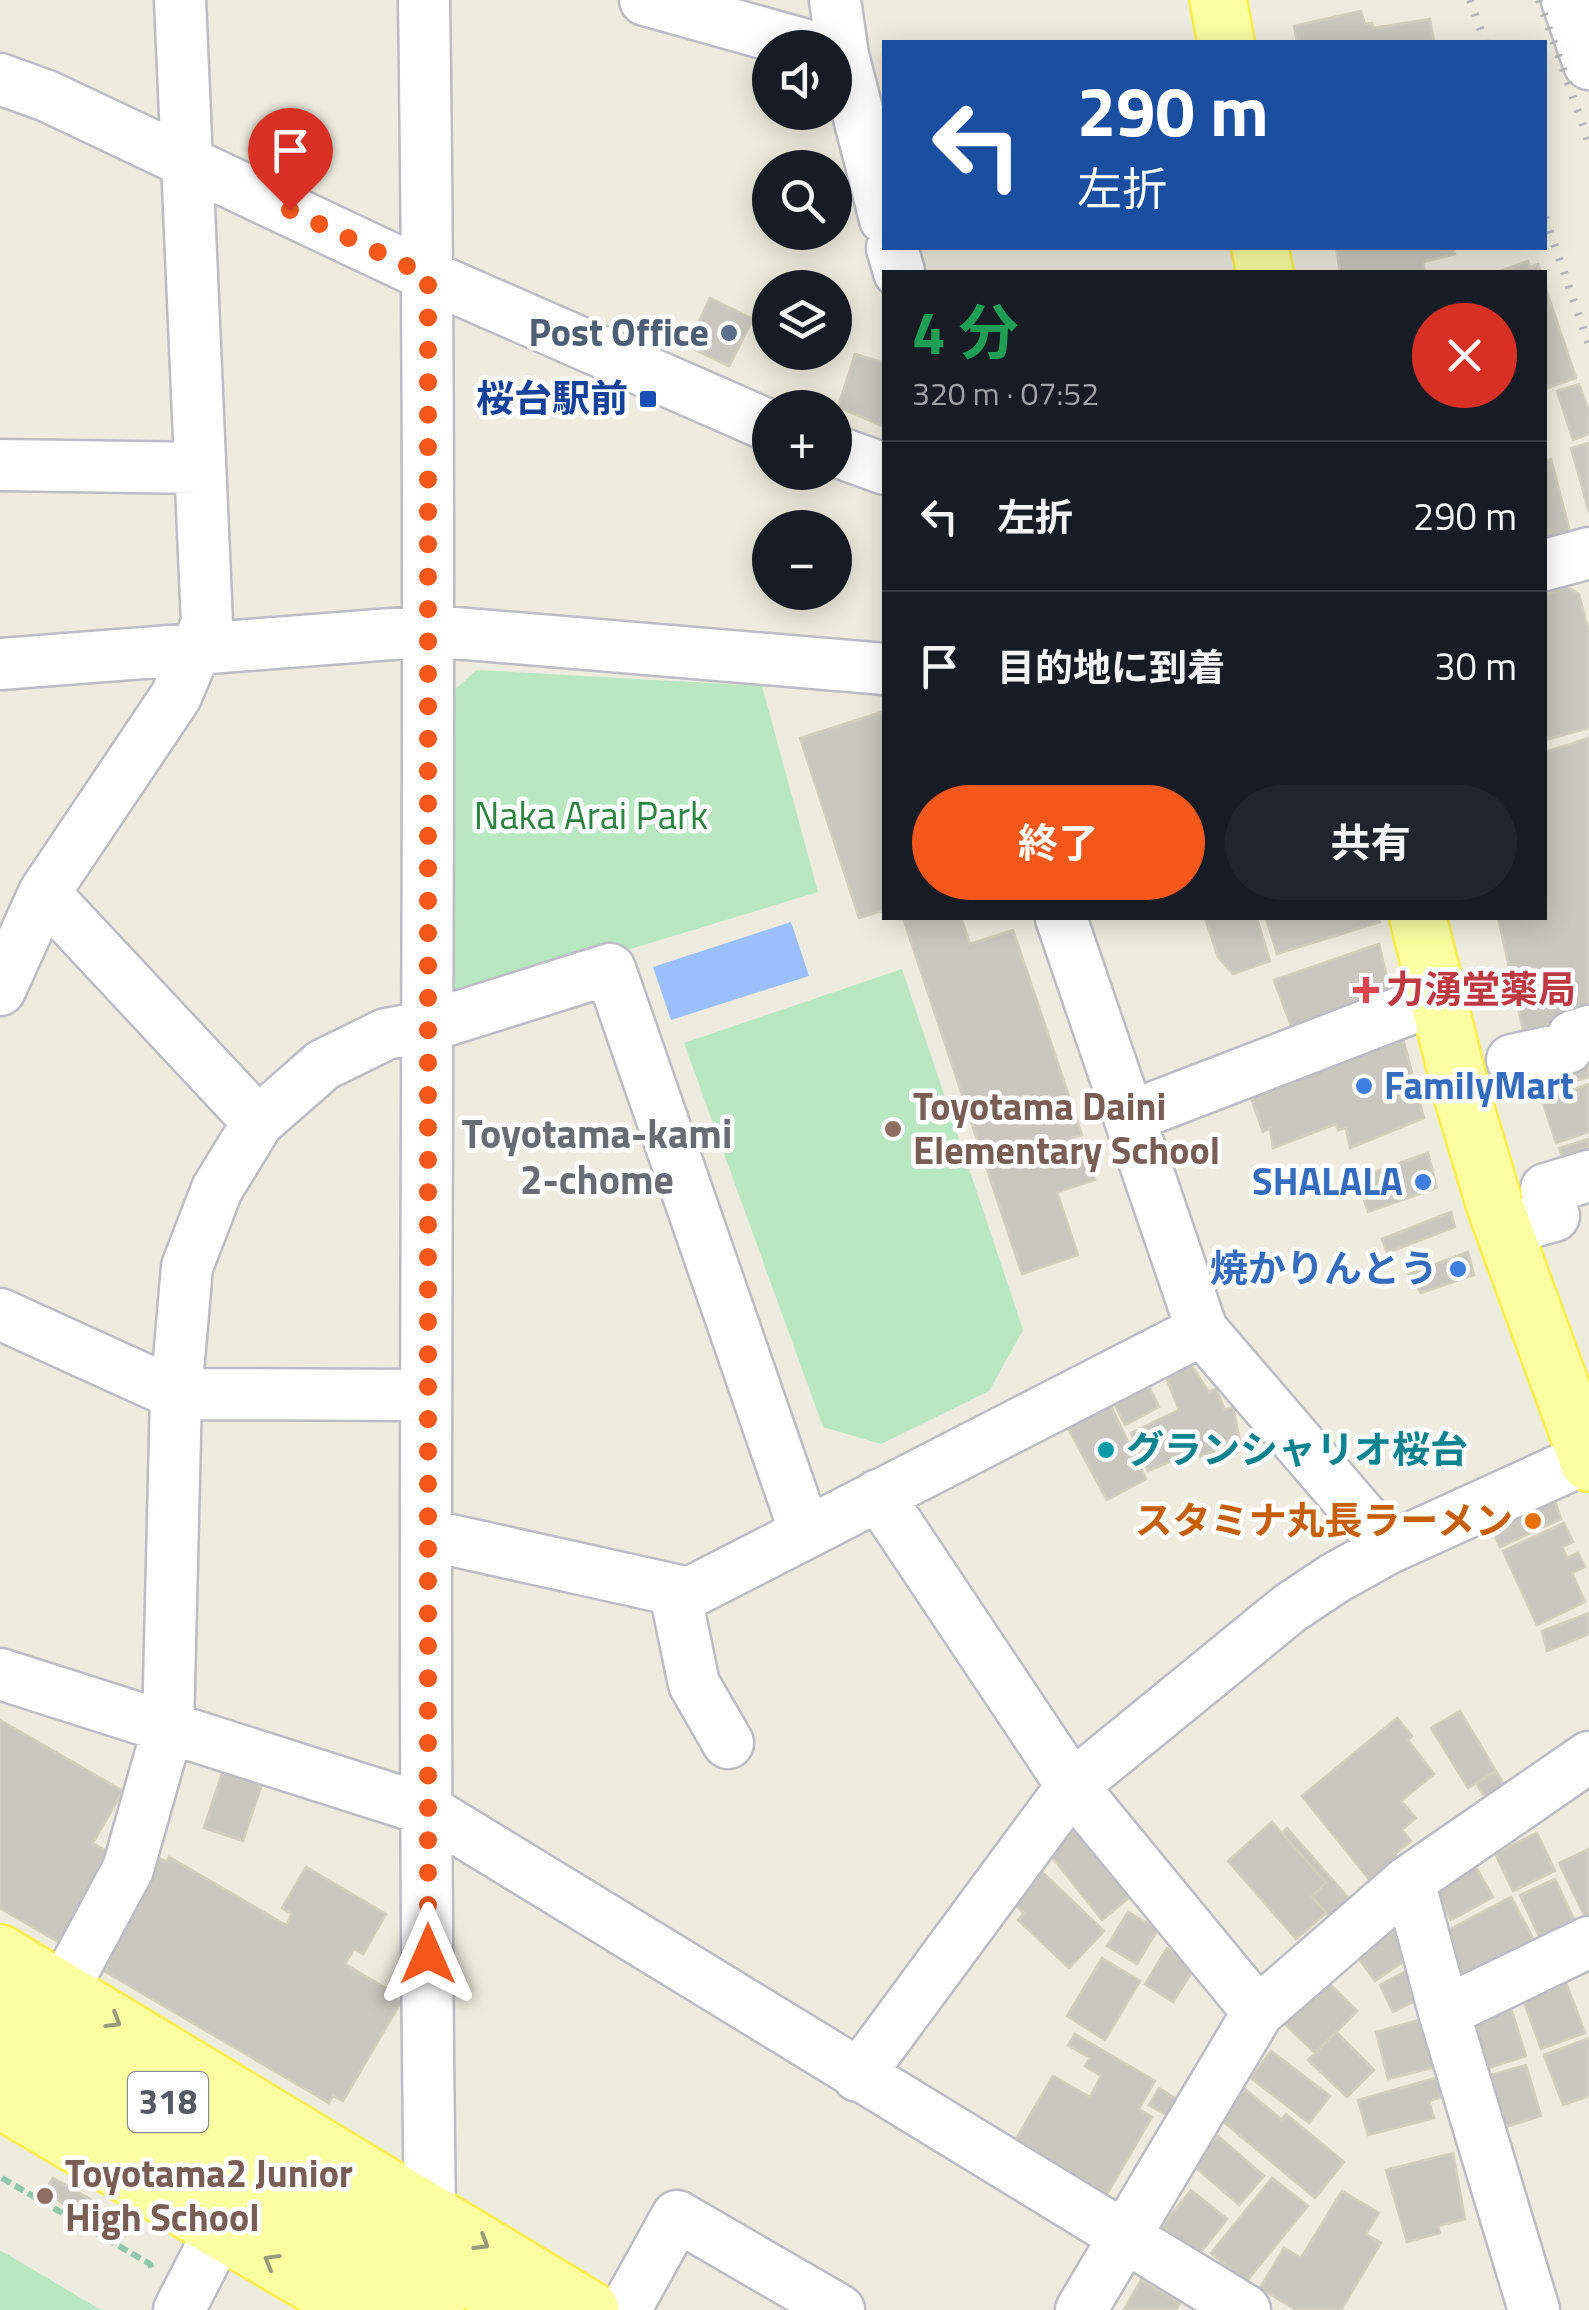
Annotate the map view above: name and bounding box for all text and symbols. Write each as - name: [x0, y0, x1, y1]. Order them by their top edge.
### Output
- map controls: [752, 30, 852, 610]
- button: sound: [752, 30, 852, 130]
- text: 290 m: [1077, 57, 1269, 163]
- icon: left: [912, 80, 1042, 210]
- pin: [248, 108, 333, 211]
- icon: arrive: [263, 123, 318, 178]
- button: search: [752, 150, 852, 250]
- text: 左折: [1077, 154, 1167, 222]
- button: layers: [752, 270, 852, 370]
- text: 4 分: [912, 286, 1019, 377]
- place label: Post Office: [528, 303, 709, 361]
- button: close: [1412, 303, 1517, 408]
- marker: Post Office: [718, 322, 740, 344]
- place label: 桜台駅前: [476, 369, 628, 427]
- text: 320 m · 07:52: [912, 369, 1099, 417]
- marker: 桜台駅前: [637, 388, 659, 410]
- button: +: [752, 390, 852, 490]
- text: 290 m: [1413, 487, 1517, 545]
- text: 左折: [997, 488, 1073, 546]
- icon: left: [912, 489, 967, 544]
- button: −: [752, 510, 852, 610]
- text: 30 m: [1434, 637, 1517, 695]
- text: 目的地に到着: [997, 638, 1225, 696]
- icon: arrive: [912, 639, 967, 694]
- button: 終了: [912, 785, 1205, 900]
- button: 共有: [1225, 785, 1517, 900]
- park label: Naka Arai Park: [474, 786, 708, 844]
- place label: 力湧堂薬局: [1386, 960, 1576, 1018]
- marker: 力湧堂薬局: [1355, 979, 1377, 1001]
- place label: FamilyMart: [1384, 1056, 1574, 1114]
- marker: FamilyMart: [1353, 1075, 1375, 1097]
- place label: Toyotama Daini Elementary School: [913, 1077, 1220, 1179]
- district label: Toyotama-kami 2-chome: [462, 1103, 732, 1210]
- marker: Toyotama Daini Elementary School: [882, 1118, 904, 1140]
- place label: SHALALA: [1252, 1152, 1403, 1210]
- marker: SHALALA: [1412, 1171, 1434, 1193]
- place label: 焼かりんとう: [1210, 1239, 1438, 1297]
- marker: 焼かりんとう: [1447, 1258, 1469, 1280]
- place label: グランシャリオ桜台: [1126, 1420, 1468, 1478]
- marker: グランシャリオ桜台: [1095, 1439, 1117, 1461]
- place label: スタミナ丸長ラーメン: [1135, 1491, 1513, 1549]
- marker: スタミナ丸長ラーメン: [1522, 1510, 1544, 1532]
- position arrow: [376, 1902, 480, 2006]
- one-way arrow: [103, 2008, 121, 2027]
- road number: 318: [128, 2072, 208, 2132]
- place label: Toyotama2 Junior High School: [65, 2144, 353, 2246]
- marker: Toyotama2 Junior High School: [34, 2185, 56, 2207]
- one-way arrow: [471, 2231, 489, 2250]
- one-way arrow: [264, 2253, 282, 2273]

